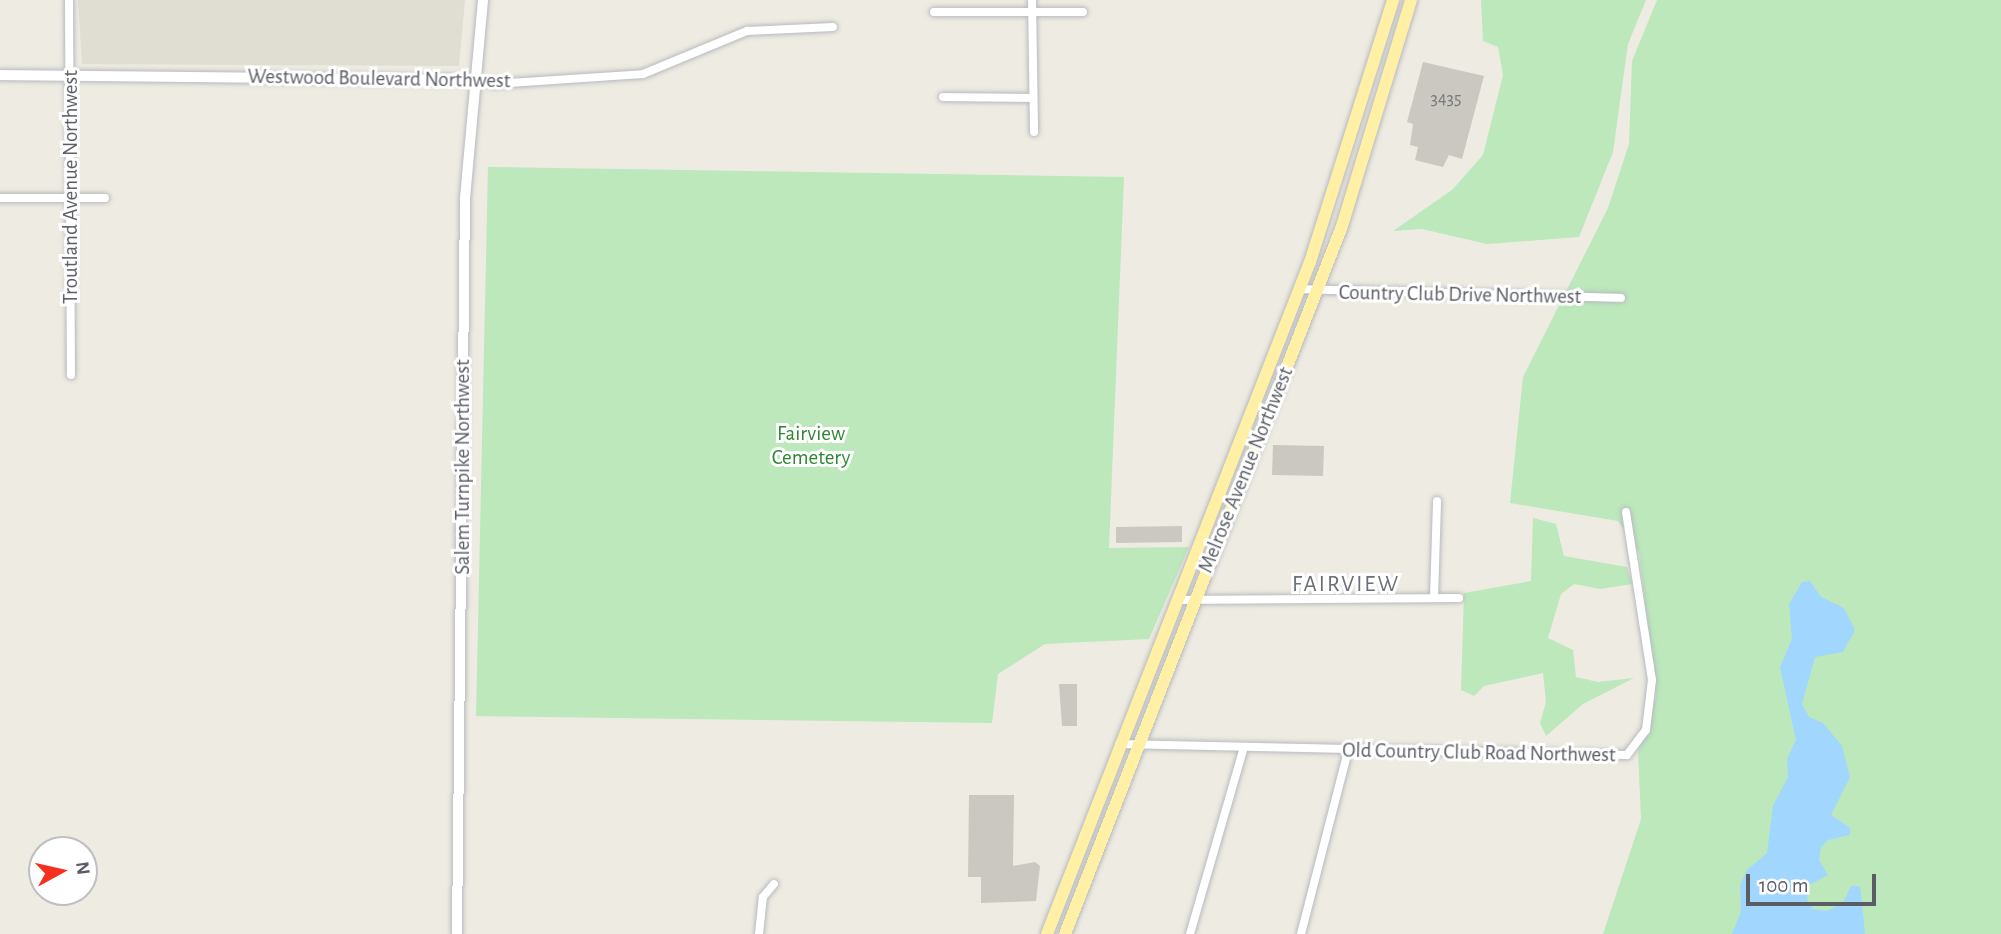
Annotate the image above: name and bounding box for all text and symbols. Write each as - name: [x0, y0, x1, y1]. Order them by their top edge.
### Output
- street label: Westwood Boulevard Northwest: [247, 64, 511, 94]
- street label: Troutland Avenue Northwest: [58, 70, 84, 304]
- house number: 3435: [1430, 88, 1462, 110]
- street label: Country Club Drive Northwest: [1339, 280, 1581, 310]
- street label: Salem Turnpike Northwest: [450, 359, 476, 575]
- street label: Melrose Avenue Northwest: [1193, 363, 1299, 577]
- park label: Fairview Cemetery: [772, 421, 850, 471]
- district label: FAIRVIEW: [1293, 571, 1399, 599]
- street label: Old Country Club Road Northwest: [1342, 738, 1616, 768]
- north arrow: [28, 836, 98, 906]
- text: N: [72, 860, 93, 876]
- scale bar: [1749, 860, 1878, 904]
- text: 100 m: [1759, 875, 1809, 896]

